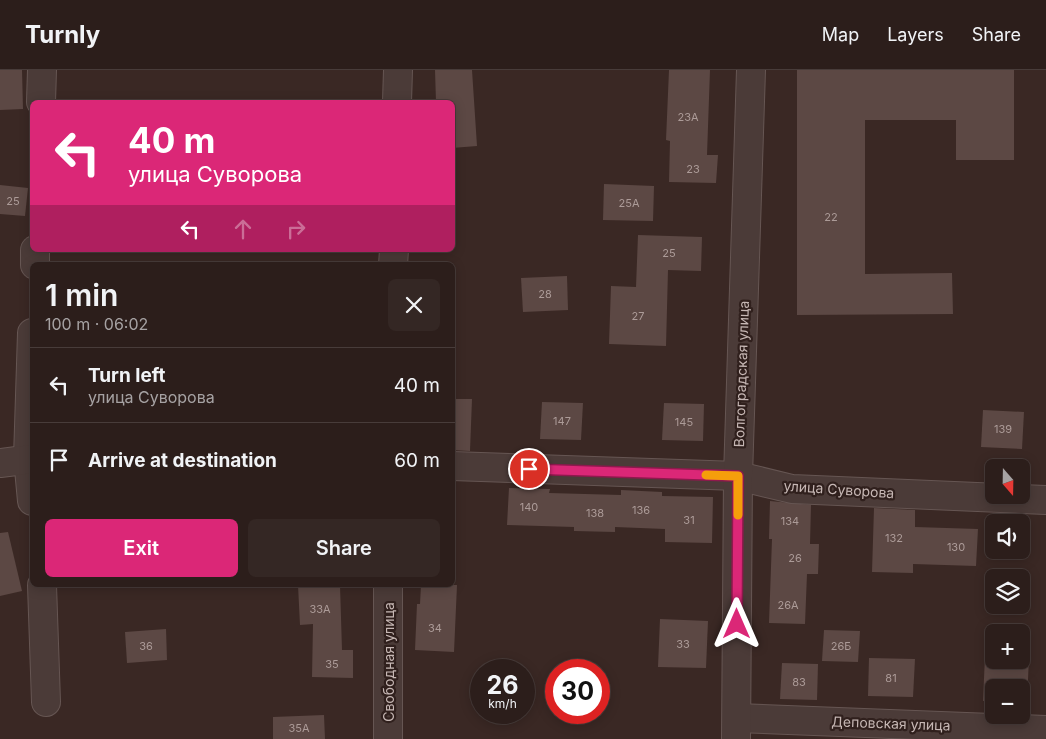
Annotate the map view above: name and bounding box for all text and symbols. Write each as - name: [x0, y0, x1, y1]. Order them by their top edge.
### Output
- text: Turnly: [25, 20, 100, 49]
- text: Map: [822, 24, 859, 45]
- text: Layers: [887, 24, 944, 45]
- text: Share: [972, 24, 1021, 45]
- house number: 23А: [677, 110, 699, 124]
- text: 40 m: [128, 119, 216, 161]
- icon: left: [45, 120, 110, 185]
- text: улица Суворова: [128, 161, 302, 187]
- house number: 23: [686, 162, 700, 176]
- house number: 25: [6, 194, 20, 208]
- house number: 25А: [619, 196, 640, 210]
- house number: 22: [824, 210, 838, 224]
- icon: left: [176, 215, 204, 243]
- icon: ahead: [229, 215, 257, 243]
- icon: right: [282, 215, 310, 243]
- house number: 25: [662, 246, 676, 260]
- text: 1 min: [45, 277, 118, 313]
- button: close: [388, 279, 440, 331]
- house number: 28: [538, 287, 552, 301]
- street label: Волгоградская улица: [730, 300, 752, 448]
- house number: 27: [632, 309, 644, 323]
- text: 100 m · 06:02: [45, 314, 148, 334]
- text: Turn left: [88, 364, 166, 387]
- icon: left: [45, 371, 73, 399]
- text: 40 m: [394, 374, 440, 397]
- text: улица Суворова: [88, 387, 215, 407]
- house number: 147: [553, 414, 571, 428]
- house number: 145: [675, 415, 693, 429]
- house number: 139: [994, 422, 1012, 436]
- icon: arrive: [45, 446, 73, 474]
- pin: [508, 448, 550, 490]
- text: Arrive at destination: [88, 449, 277, 472]
- text: 60 m: [394, 449, 440, 472]
- icon: arrive: [515, 455, 543, 483]
- north arrow: [985, 459, 1030, 504]
- map controls: [985, 459, 1030, 724]
- street label: улица Суворова: [783, 477, 895, 501]
- house number: 140: [520, 500, 538, 514]
- house number: 136: [632, 503, 650, 517]
- house number: 138: [586, 506, 604, 520]
- house number: 31: [683, 513, 695, 527]
- house number: 134: [781, 514, 799, 528]
- button: sound: [985, 514, 1030, 559]
- button: Exit: [45, 519, 238, 577]
- button: Share: [248, 519, 440, 577]
- house number: 132: [885, 531, 903, 545]
- house number: 130: [947, 540, 965, 554]
- house number: 26: [788, 551, 802, 565]
- button: layers: [985, 569, 1030, 614]
- position arrow: [710, 597, 762, 649]
- house number: 26А: [777, 598, 799, 612]
- house number: 33А: [309, 602, 331, 616]
- street label: Свободная улица: [380, 602, 397, 722]
- house number: 34: [428, 621, 442, 635]
- button: +: [985, 624, 1030, 669]
- house number: 33: [676, 637, 690, 651]
- house number: 36: [139, 639, 153, 653]
- house number: 26Б: [831, 639, 851, 653]
- house number: 35: [325, 657, 339, 671]
- speed limit sign: 30: [545, 659, 610, 724]
- text: 26: [487, 670, 518, 700]
- house number: 81: [885, 671, 897, 685]
- house number: 83: [792, 675, 806, 689]
- button: −: [985, 679, 1030, 724]
- text: km/h: [488, 696, 517, 711]
- street label: Деповская улица: [831, 712, 951, 734]
- house number: 35А: [288, 721, 310, 735]

